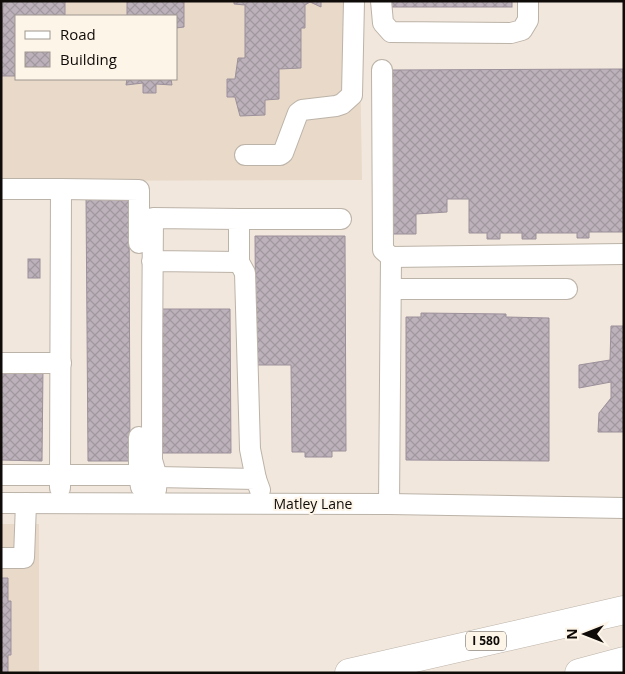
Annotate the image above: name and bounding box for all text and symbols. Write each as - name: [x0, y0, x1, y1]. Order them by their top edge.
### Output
- legend: [15, 15, 178, 80]
- text: Road: [60, 24, 96, 44]
- text: Building: [60, 49, 117, 69]
- street label: Matley Lane: [274, 494, 353, 513]
- north arrow: [560, 609, 610, 659]
- text: N: [562, 628, 581, 640]
- road number: I 580: [466, 631, 506, 650]

